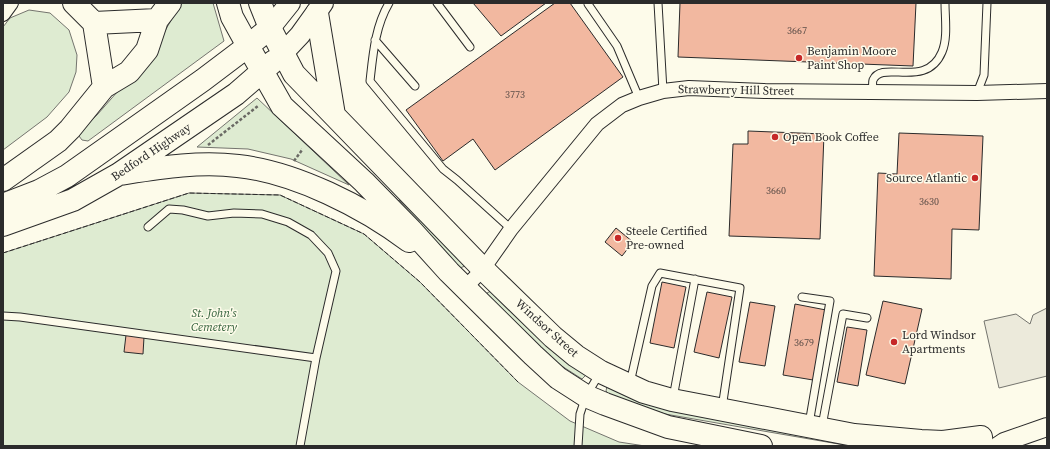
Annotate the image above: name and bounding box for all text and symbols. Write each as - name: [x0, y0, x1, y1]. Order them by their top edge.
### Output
- house number: 3667: [787, 24, 807, 37]
- place label: Benjamin Moore Paint Shop: [807, 43, 897, 73]
- marker: Benjamin Moore Paint Shop: [794, 53, 804, 63]
- street label: Strawberry Hill Street: [678, 81, 794, 99]
- house number: 3773: [505, 88, 525, 101]
- street label: Bedford Highway: [108, 119, 195, 185]
- place label: Open Book Coffee: [783, 129, 879, 145]
- marker: Open Book Coffee: [770, 132, 780, 142]
- place label: Source Atlantic: [886, 170, 967, 186]
- marker: Source Atlantic: [970, 173, 980, 183]
- house number: 3660: [766, 184, 786, 197]
- house number: 3630: [919, 195, 939, 208]
- place label: Steele Certified Pre-owned: [626, 223, 707, 253]
- marker: Steele Certified Pre-owned: [613, 233, 623, 243]
- street label: Windsor Street: [512, 295, 582, 361]
- park label: St. John's Cemetery: [191, 305, 237, 335]
- place label: Lord Windsor Apartments: [902, 327, 976, 357]
- house number: 3679: [794, 336, 814, 349]
- marker: Lord Windsor Apartments: [889, 337, 899, 347]

